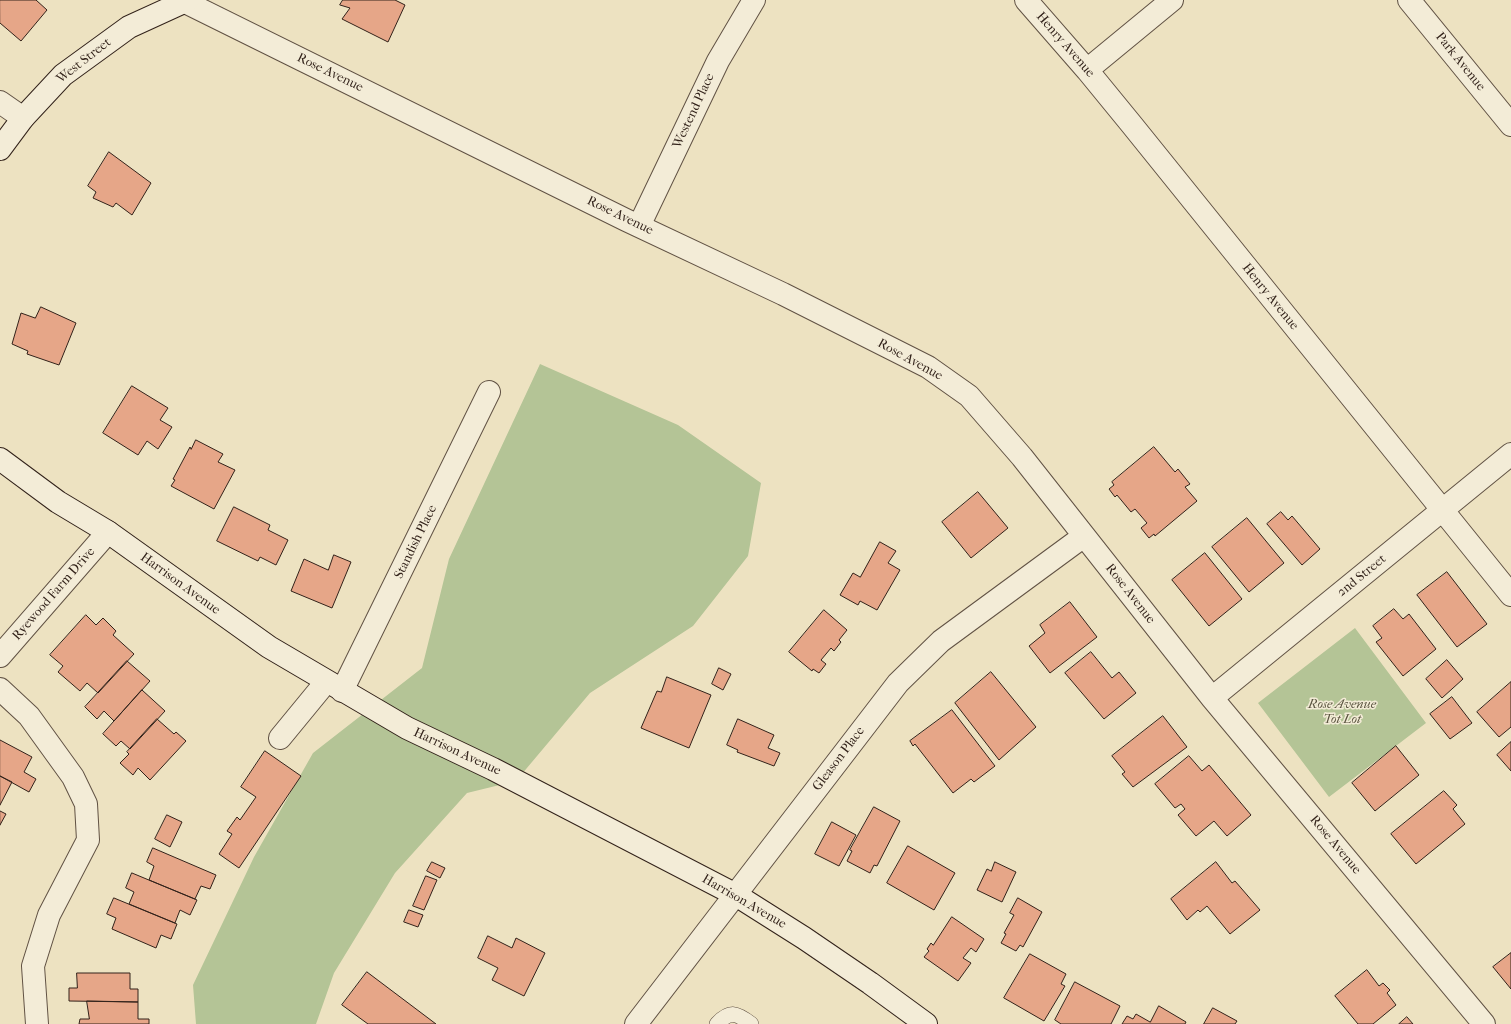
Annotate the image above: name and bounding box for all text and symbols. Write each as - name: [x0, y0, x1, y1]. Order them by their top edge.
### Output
- street label: Henry Avenue: [1032, 9, 1098, 81]
- street label: Park Avenue: [1432, 30, 1488, 94]
- street label: West Street: [54, 35, 114, 87]
- street label: Rose Avenue: [294, 50, 366, 96]
- street label: Westend Place: [670, 71, 718, 151]
- street label: Rose Avenue: [584, 193, 656, 239]
- street label: Henry Avenue: [1238, 261, 1302, 333]
- street label: Rose Avenue: [875, 336, 945, 384]
- street label: Standish Place: [391, 503, 441, 581]
- street label: Ryewood Farm Drive: [9, 544, 99, 644]
- street label: Harrison Avenue: [137, 550, 223, 618]
- street label: 2nd Street: [1334, 552, 1390, 600]
- street label: Rose Avenue: [1102, 561, 1158, 627]
- park label: Rose Avenue Tot Lot: [1308, 697, 1376, 728]
- street label: Gleason Place: [810, 724, 868, 794]
- street label: Harrison Avenue: [411, 725, 503, 779]
- street label: Rose Avenue: [1306, 812, 1364, 878]
- street label: Harrison Avenue: [699, 872, 789, 932]

